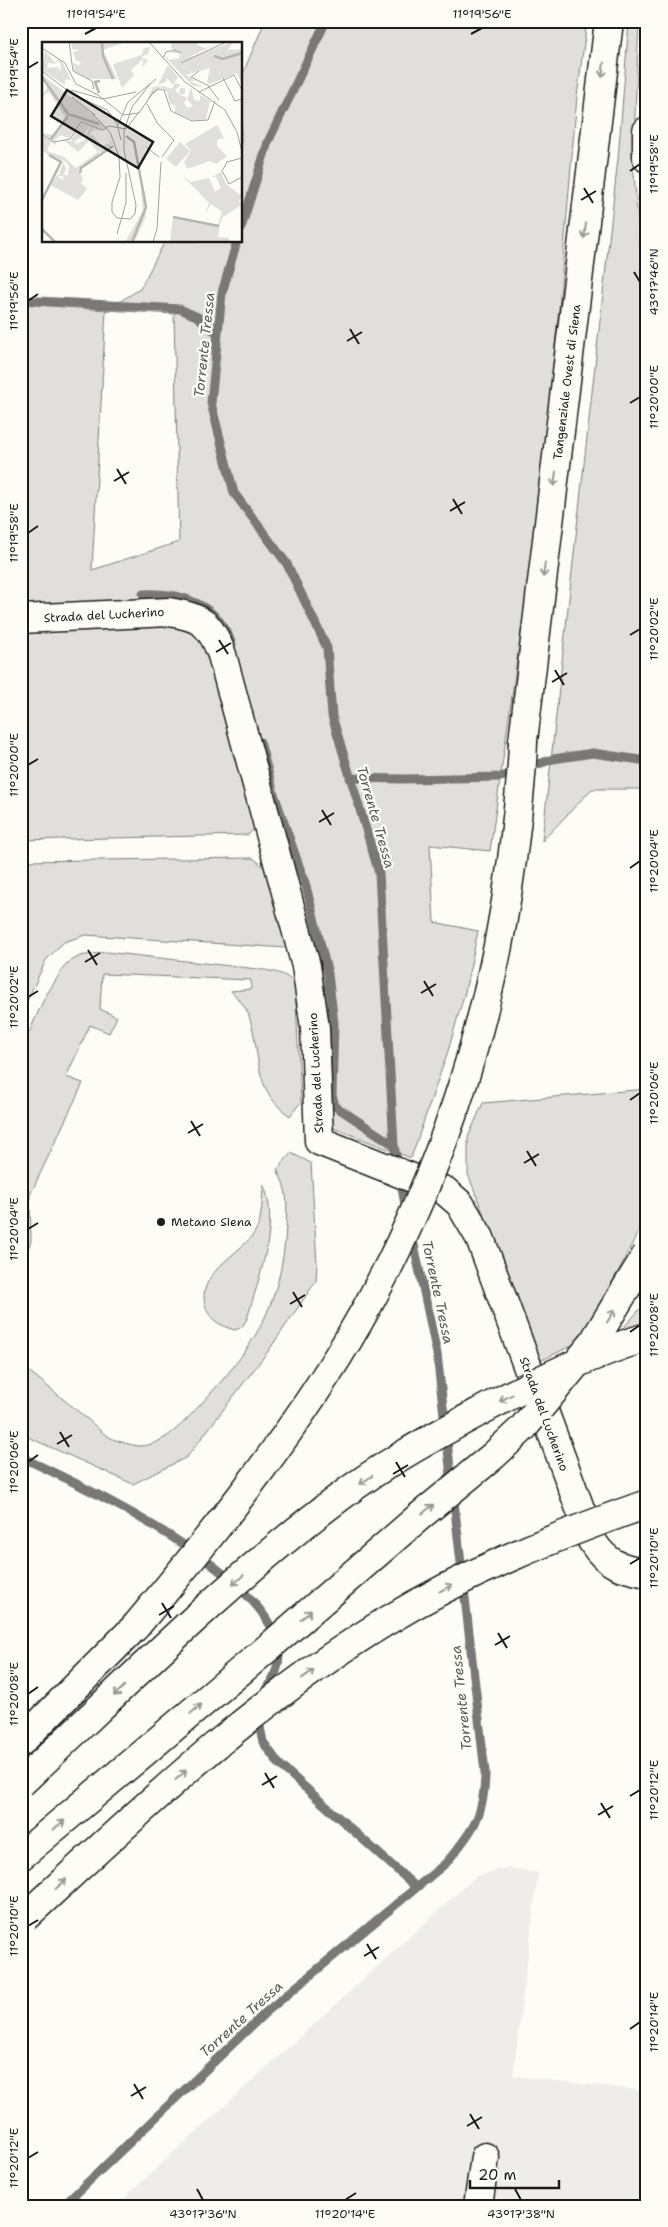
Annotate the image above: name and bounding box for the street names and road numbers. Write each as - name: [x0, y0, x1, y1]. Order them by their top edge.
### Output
- street label: Tangenziale Ovest di Siena: [550, 303, 585, 461]
- street label: Strada del Lucherino: [43, 604, 165, 626]
- street label: Strada del Lucherino: [305, 1012, 327, 1134]
- street label: Strada del Lucherino: [516, 1355, 572, 1473]

